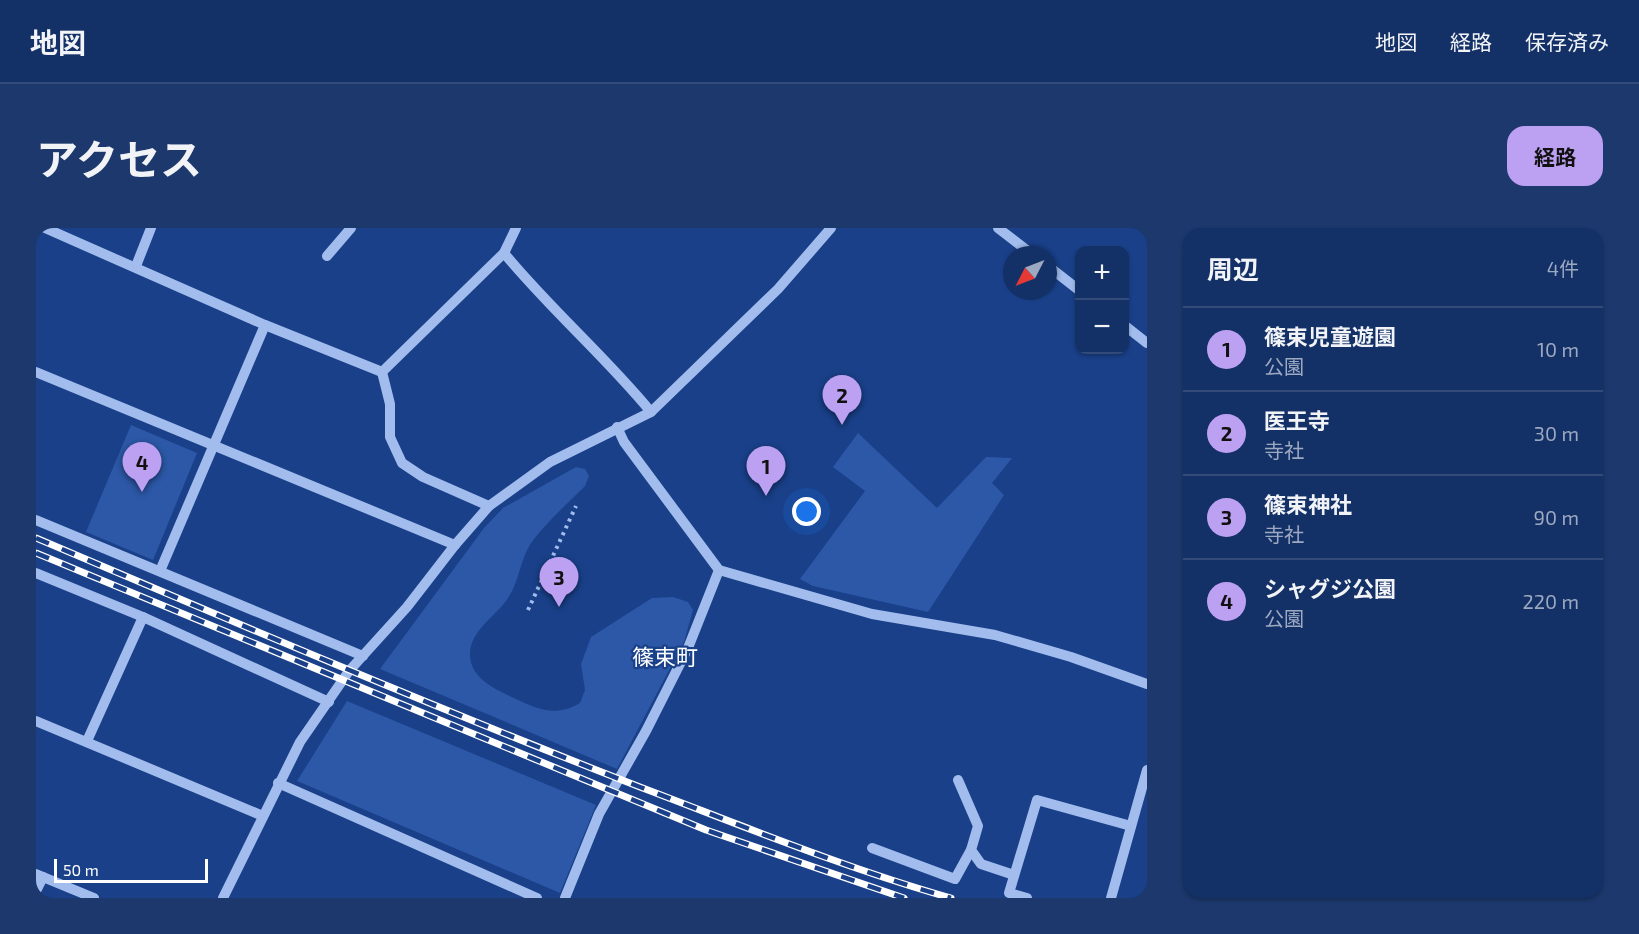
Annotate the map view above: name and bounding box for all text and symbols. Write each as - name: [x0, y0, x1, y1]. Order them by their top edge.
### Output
- text: 地図: [30, 25, 86, 59]
- text: 地図: [1375, 29, 1417, 54]
- text: 経路: [1450, 29, 1492, 54]
- text: 保存済み: [1525, 29, 1609, 54]
- button: 経路: [1507, 126, 1603, 186]
- text: アクセス: [36, 133, 202, 183]
- north arrow: [1003, 246, 1057, 300]
- map controls: [1075, 246, 1129, 354]
- button: +: [1075, 246, 1129, 300]
- text: 周辺: [1207, 253, 1259, 284]
- text: 4件: [1547, 256, 1579, 280]
- button: −: [1075, 300, 1129, 354]
- text: 篠束児童遊園: [1264, 323, 1396, 349]
- text: 1: [1222, 337, 1231, 361]
- text: 10 m: [1537, 337, 1579, 361]
- text: 公園: [1264, 354, 1304, 378]
- pin: 2: [822, 376, 862, 425]
- text: 医王寺: [1264, 407, 1330, 433]
- text: 2: [1221, 421, 1232, 445]
- text: 30 m: [1534, 421, 1579, 445]
- text: 寺社: [1264, 438, 1304, 462]
- pin: 4: [122, 442, 162, 492]
- pin: 1: [746, 446, 786, 496]
- text: 篠束神社: [1264, 491, 1352, 517]
- your location: [792, 497, 821, 526]
- text: 3: [1221, 505, 1232, 529]
- text: 90 m: [1534, 505, 1579, 529]
- text: 寺社: [1264, 522, 1304, 546]
- pin: 3: [540, 558, 578, 607]
- text: シャグジ公園: [1264, 575, 1396, 601]
- text: 4: [1220, 589, 1233, 613]
- text: 220 m: [1522, 589, 1579, 613]
- text: 公園: [1264, 606, 1304, 630]
- district label: 篠束町: [632, 643, 698, 669]
- scale bar: [54, 856, 208, 884]
- text: 50 m: [63, 860, 99, 879]

